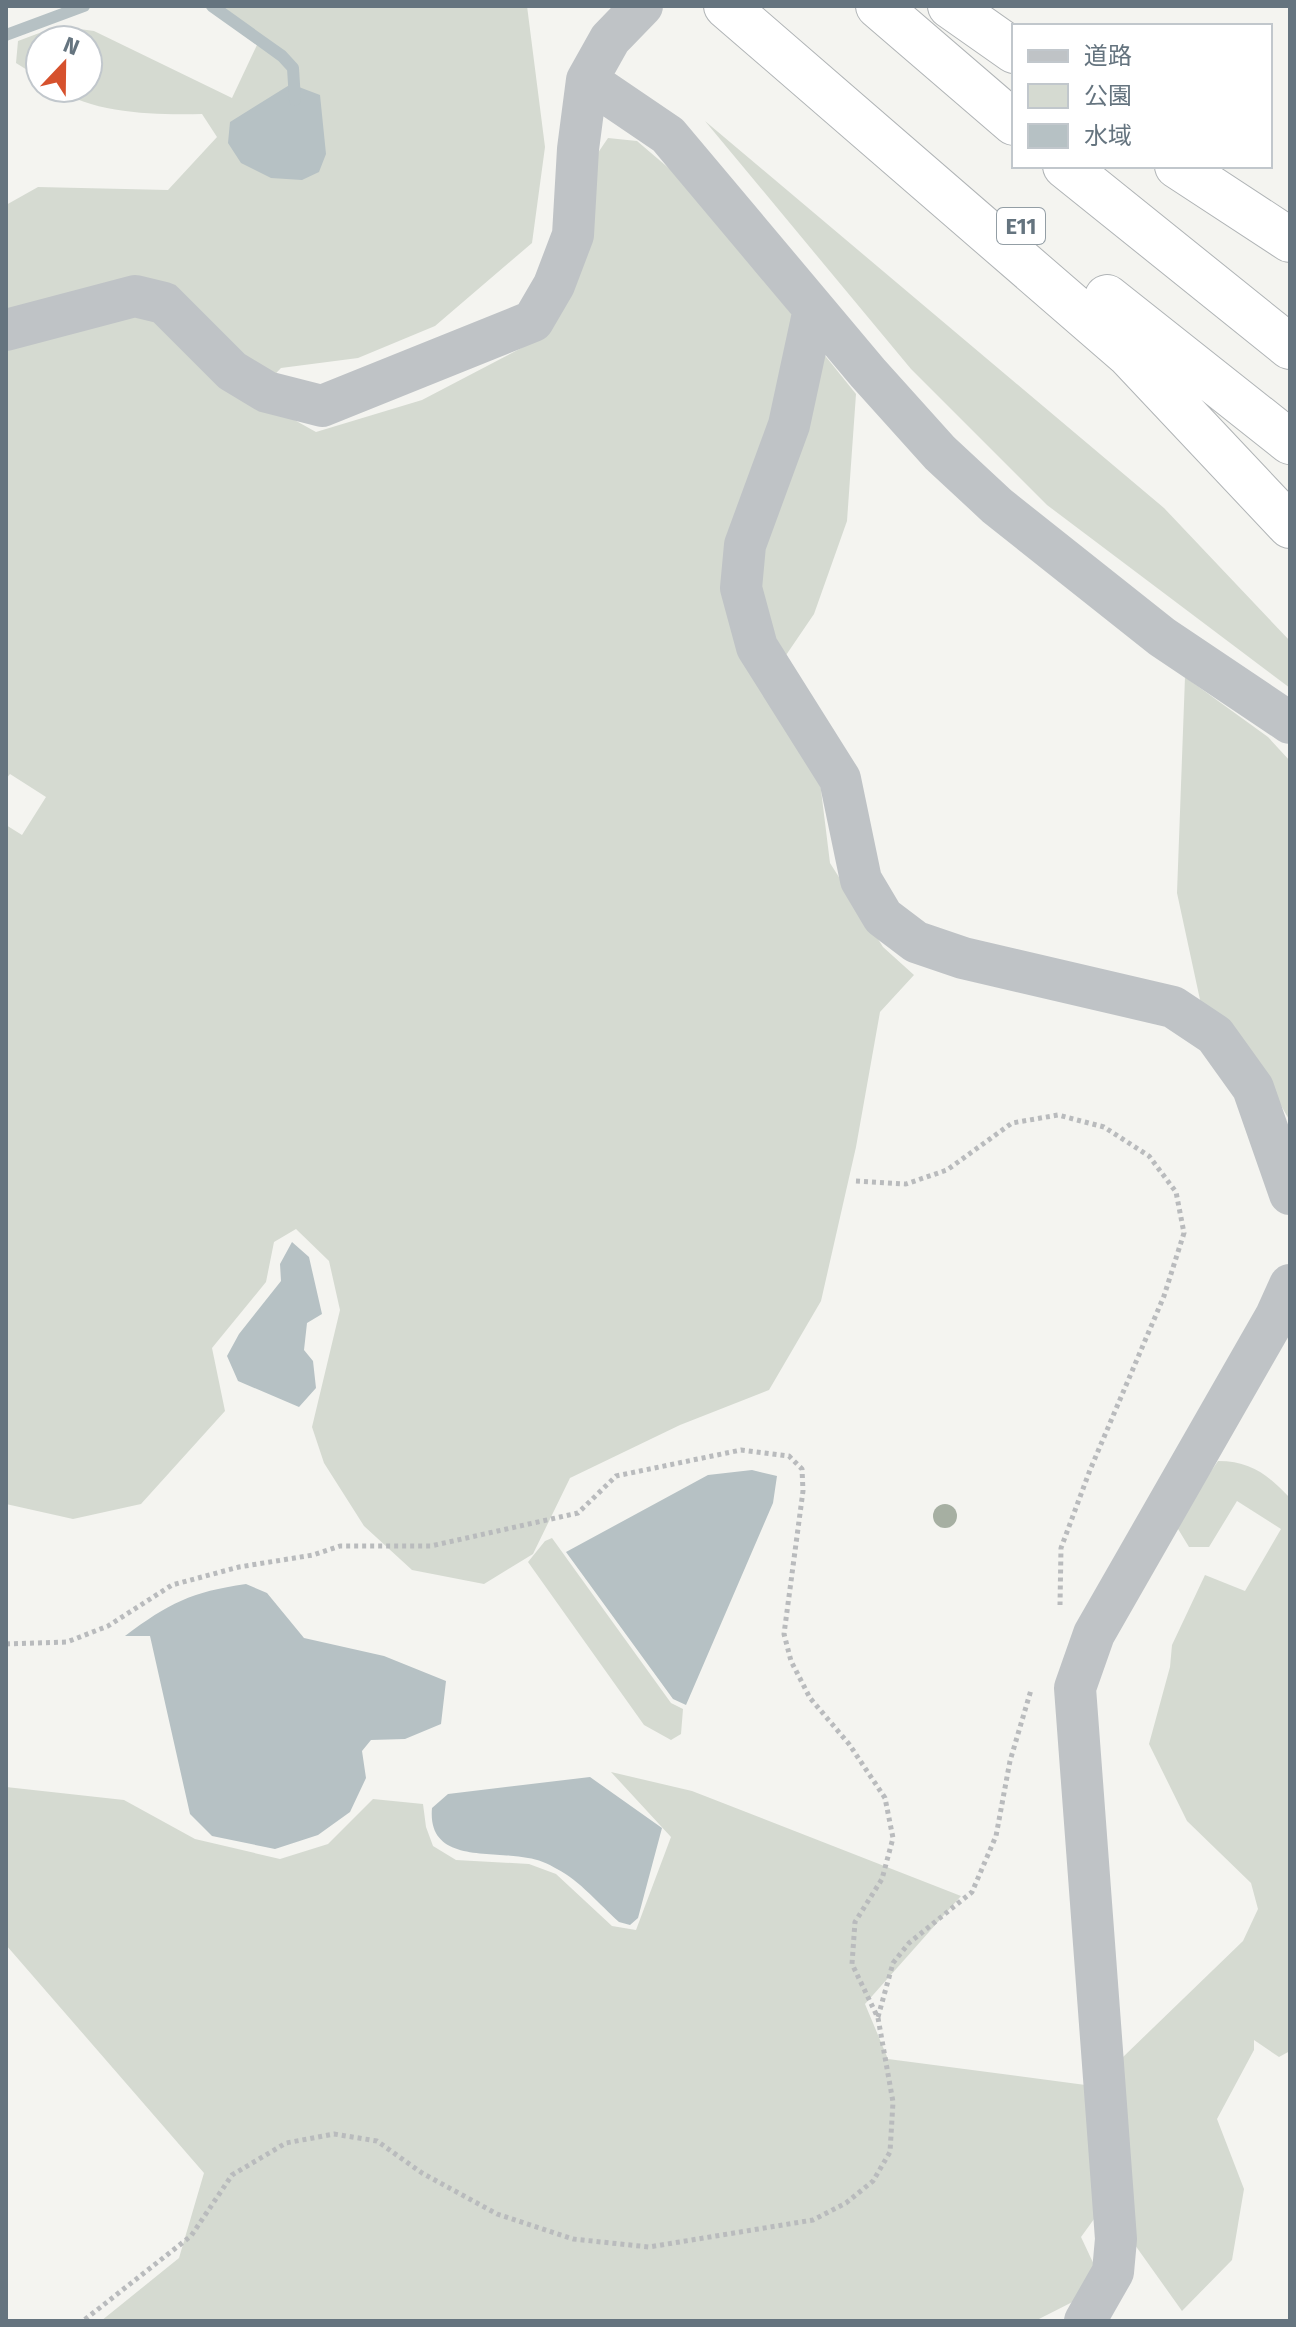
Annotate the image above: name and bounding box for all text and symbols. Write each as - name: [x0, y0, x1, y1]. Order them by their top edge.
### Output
- north arrow: [24, 24, 104, 104]
- legend: [1012, 24, 1272, 168]
- text: N: [59, 31, 83, 61]
- text: 道路: [1084, 42, 1132, 70]
- text: 公園: [1084, 82, 1132, 110]
- text: 水域: [1084, 122, 1132, 150]
- road number: E11: [997, 208, 1045, 244]

